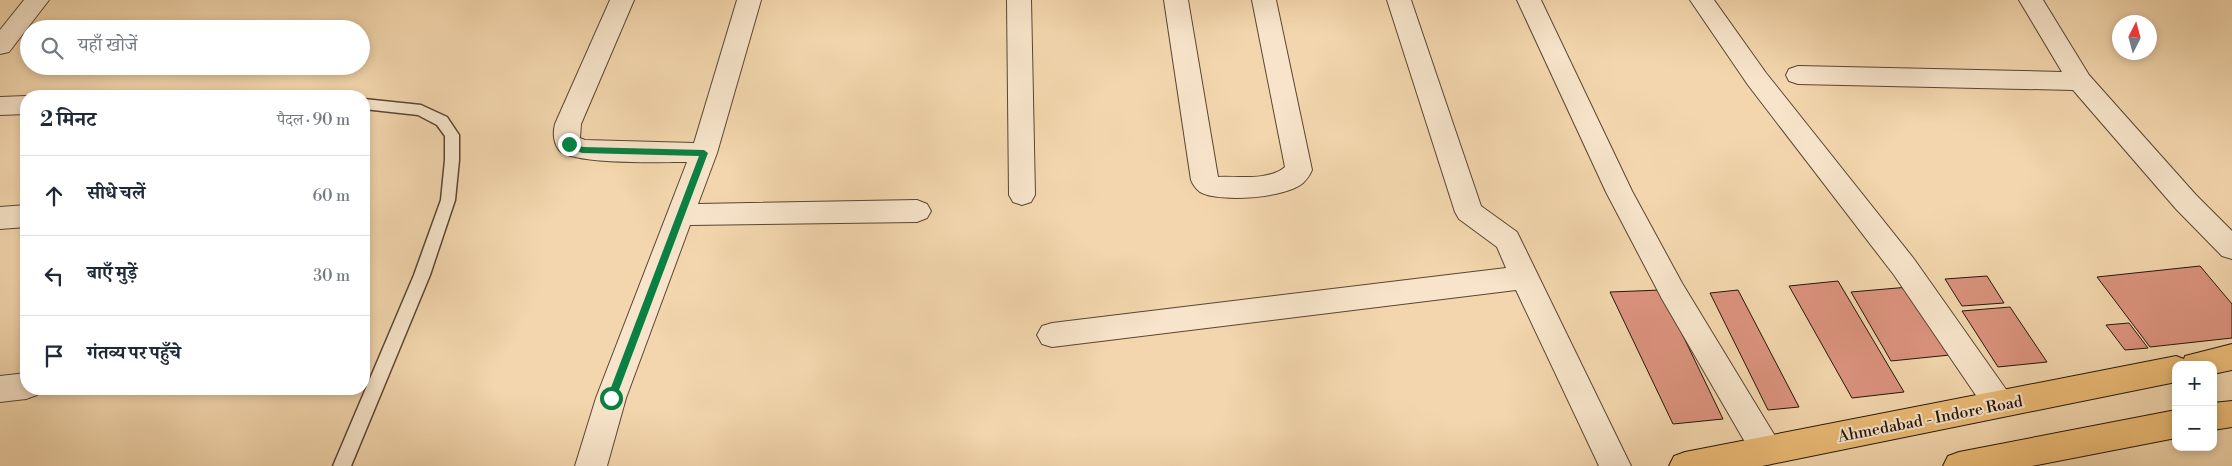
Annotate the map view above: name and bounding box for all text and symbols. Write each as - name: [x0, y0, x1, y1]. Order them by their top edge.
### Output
- north arrow: [2112, 15, 2157, 60]
- search box: [20, 20, 370, 75]
- text: यहाँ खोजें: [78, 33, 138, 57]
- icon: search: [38, 34, 66, 62]
- text: 2 मिनट: [40, 107, 96, 133]
- text: पैदल · 90 m: [277, 110, 350, 130]
- route end: [558, 133, 581, 156]
- text: सीधे चलें: [87, 181, 145, 205]
- icon: ahead: [40, 182, 68, 210]
- text: 60 m: [312, 186, 350, 206]
- text: बाएँ मुड़ें: [87, 261, 137, 285]
- icon: left: [40, 262, 68, 290]
- text: 30 m: [313, 266, 350, 286]
- text: गंतव्य पर पहुँचे: [87, 341, 181, 365]
- icon: arrive: [40, 342, 68, 370]
- map controls: [2172, 361, 2217, 451]
- button: +: [2172, 361, 2217, 406]
- route start: [600, 387, 623, 410]
- street label: Ahmedabad - Indore Road: [1835, 391, 2024, 447]
- button: −: [2172, 406, 2217, 451]

